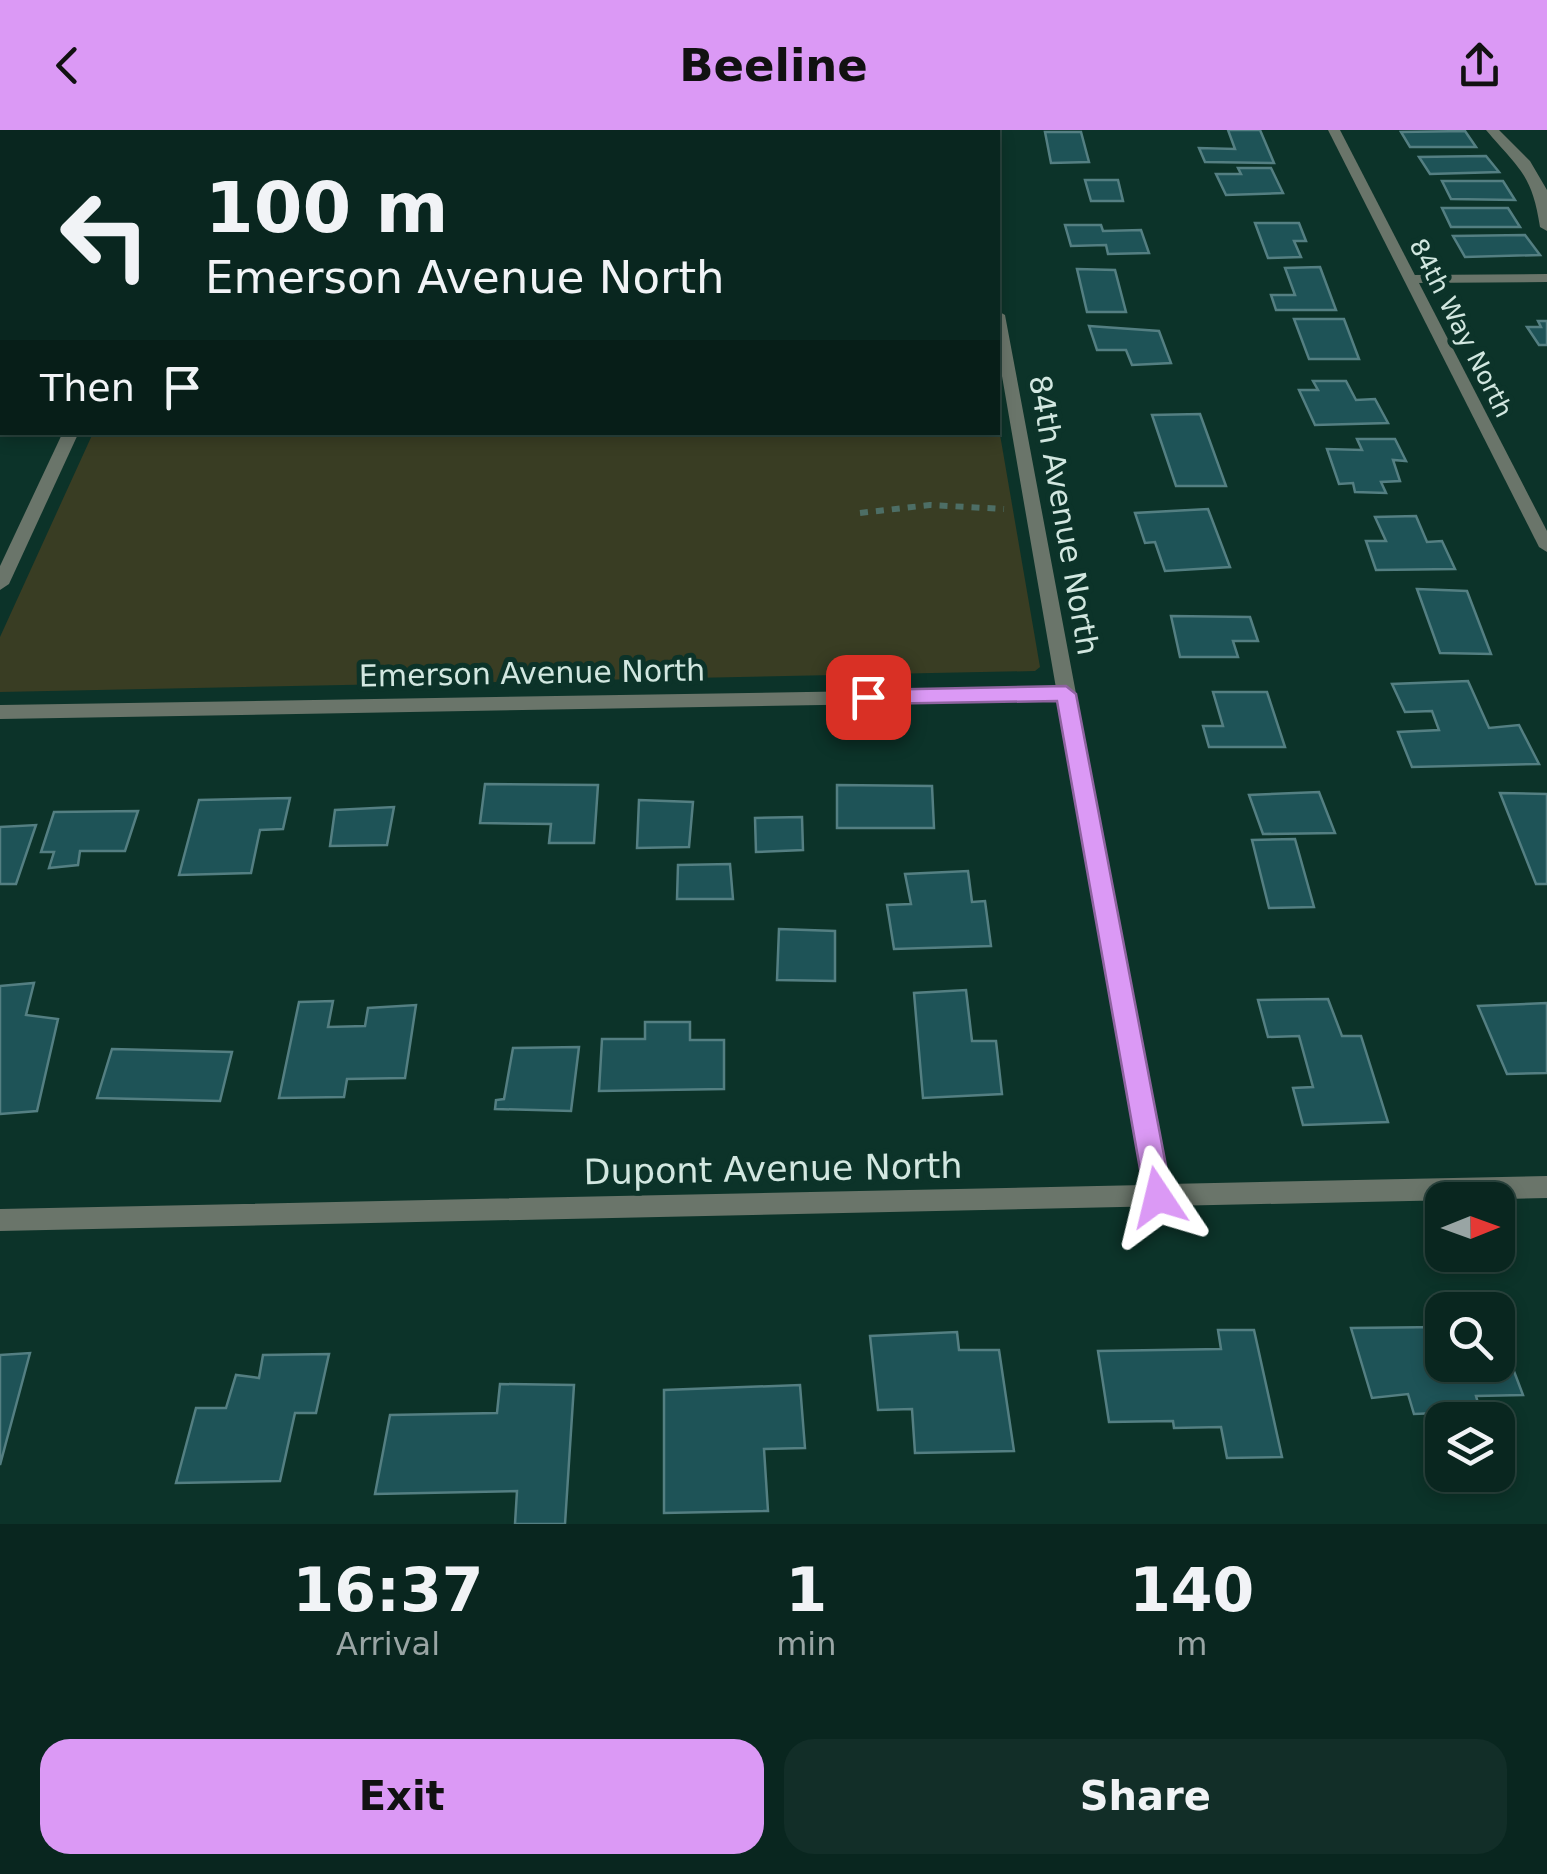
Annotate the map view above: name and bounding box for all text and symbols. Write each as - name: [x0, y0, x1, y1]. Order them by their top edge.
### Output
- icon: back: [40, 38, 95, 93]
- icon: share: [1452, 38, 1507, 93]
- text: Beeline: [679, 39, 868, 92]
- text: 100 m: [205, 167, 448, 249]
- icon: left: [40, 170, 170, 300]
- street label: 84th Way North: [1403, 234, 1519, 422]
- text: Emerson Avenue North: [205, 251, 725, 304]
- icon: arrive: [155, 360, 210, 415]
- text: Then: [40, 366, 135, 410]
- street label: 84th Avenue North: [1022, 372, 1106, 658]
- street label: Emerson Avenue North: [359, 652, 705, 694]
- pin: [826, 655, 911, 740]
- icon: arrive: [841, 670, 896, 725]
- position arrow: [1106, 1145, 1210, 1249]
- street label: Dupont Avenue North: [583, 1146, 963, 1192]
- north arrow: [1425, 1182, 1515, 1272]
- map controls: [1425, 1182, 1515, 1492]
- button: search: [1425, 1292, 1515, 1382]
- button: layers: [1425, 1402, 1515, 1492]
- text: 16:37: [293, 1555, 484, 1625]
- text: 1: [785, 1555, 827, 1625]
- text: 140: [1129, 1555, 1254, 1625]
- text: Arrival: [336, 1625, 440, 1663]
- text: min: [776, 1625, 837, 1663]
- text: m: [1176, 1625, 1207, 1663]
- button: Exit: [40, 1739, 764, 1854]
- button: Share: [784, 1739, 1507, 1854]

